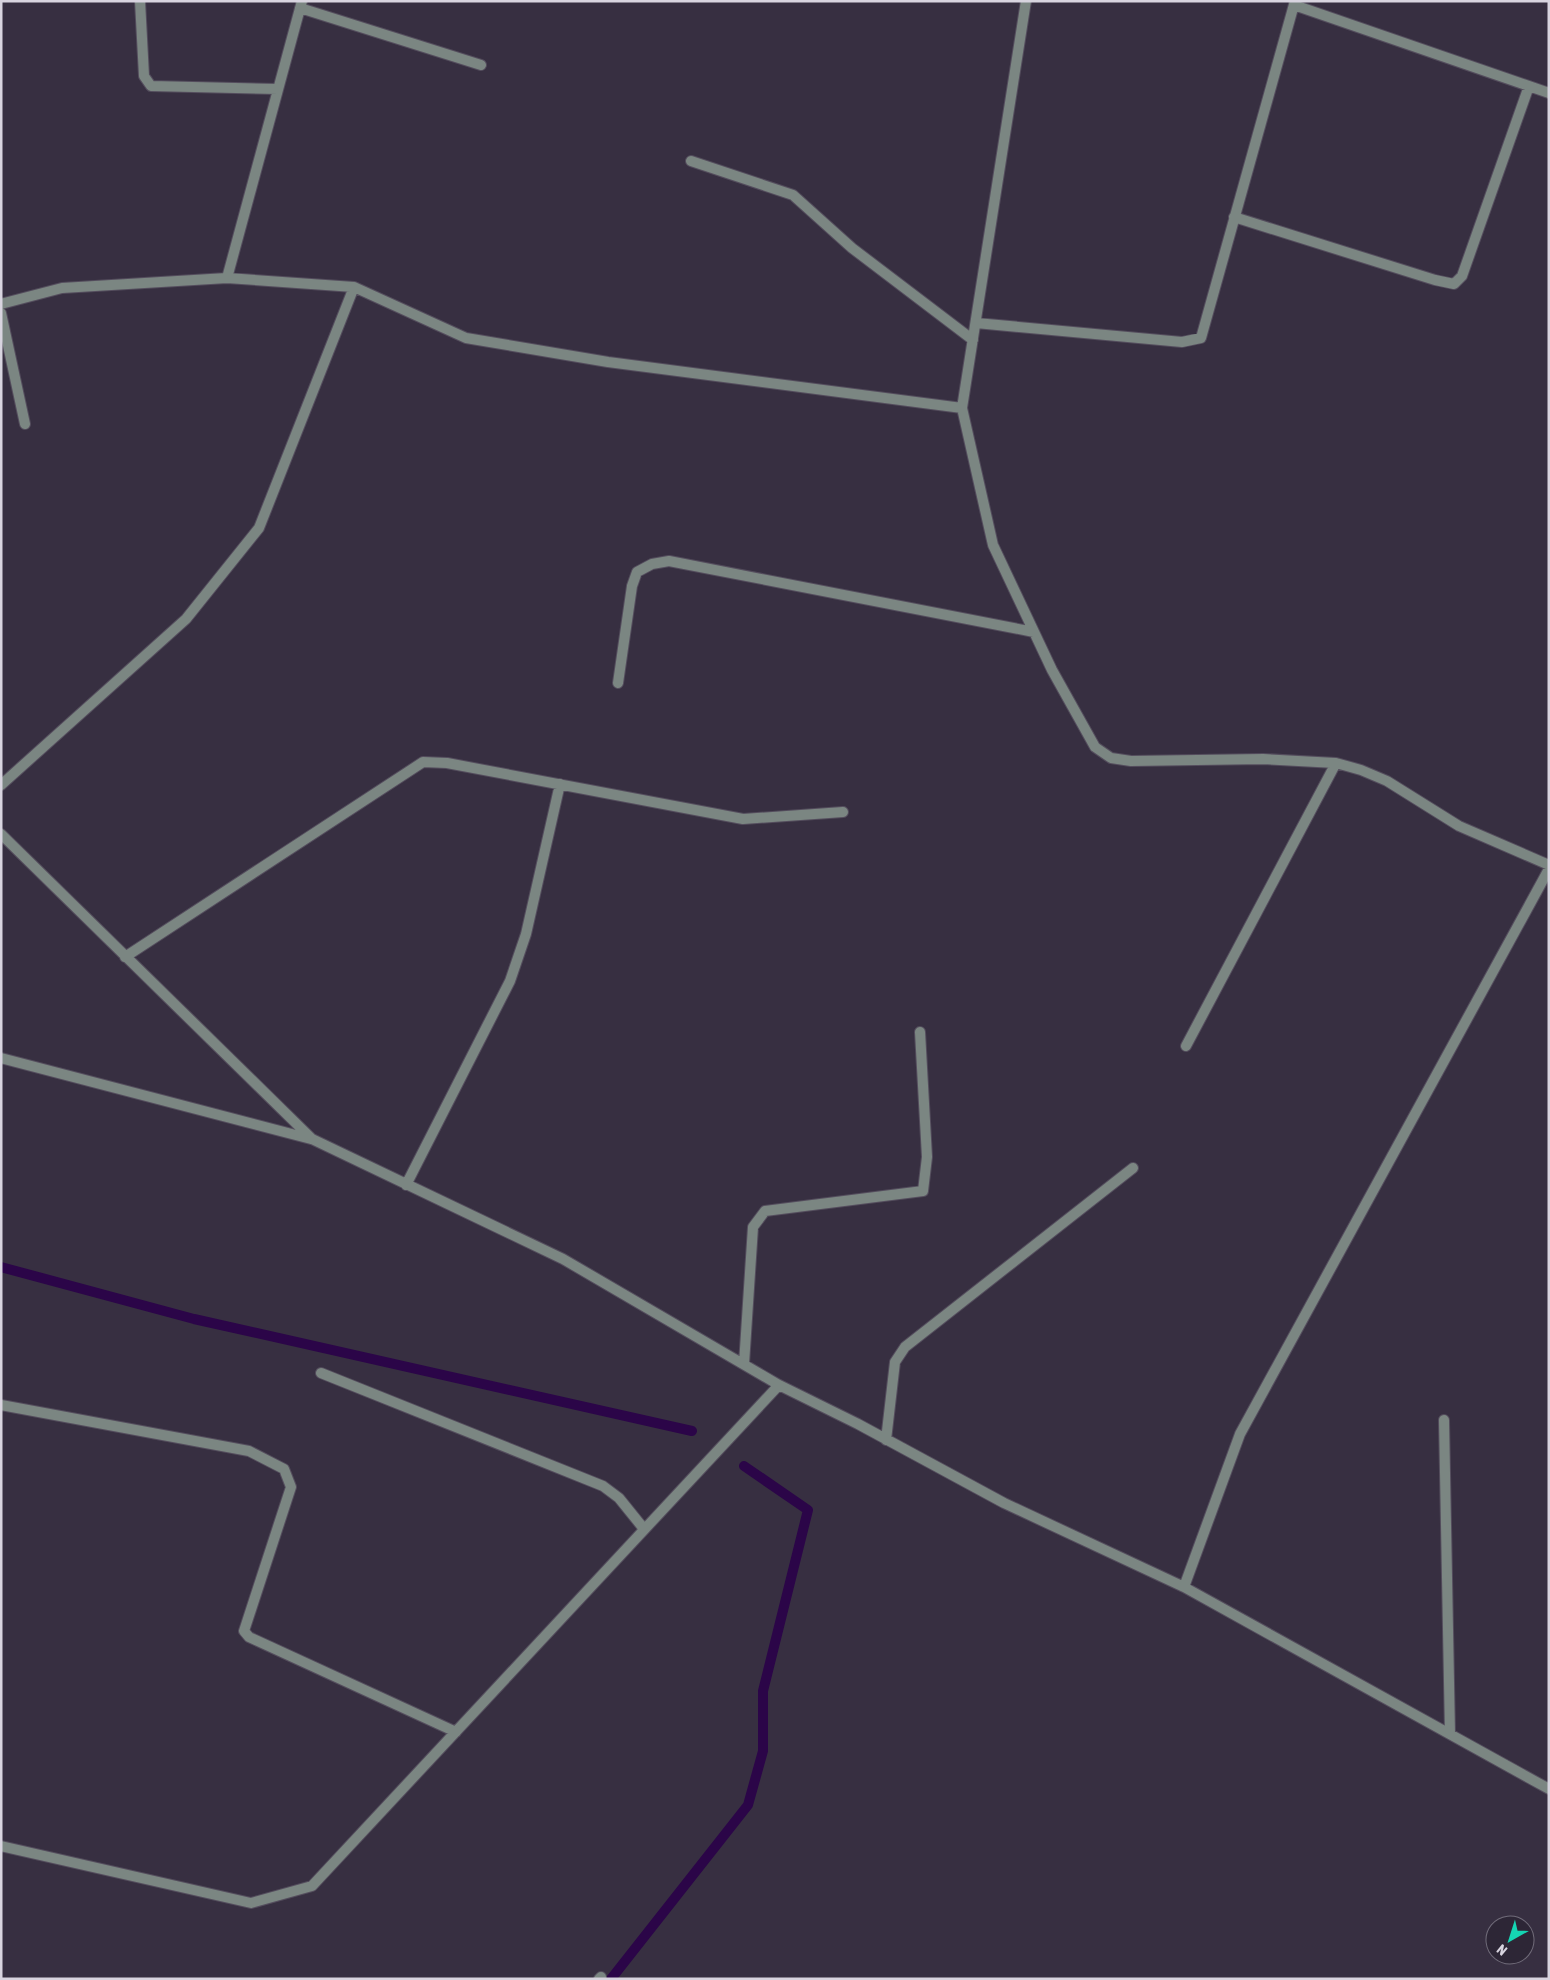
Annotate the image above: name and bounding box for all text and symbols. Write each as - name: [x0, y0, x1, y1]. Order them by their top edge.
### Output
- north arrow: [1485, 1915, 1535, 1965]
- text: N: [1494, 1941, 1510, 1959]

